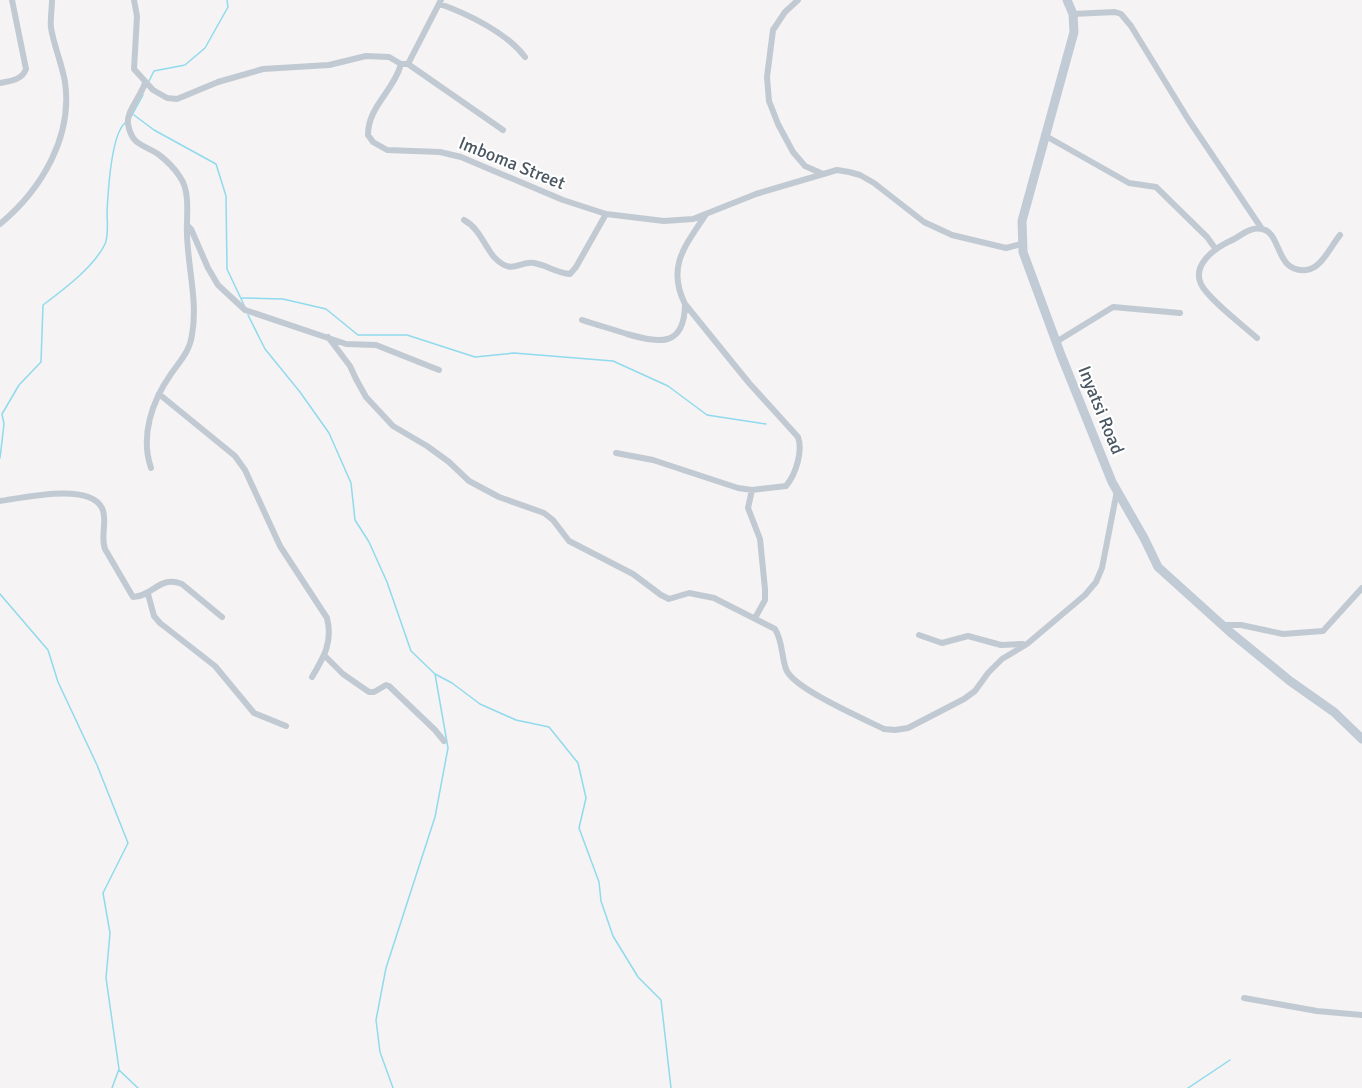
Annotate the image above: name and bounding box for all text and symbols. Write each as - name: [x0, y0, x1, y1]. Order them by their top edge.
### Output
- street label: Imboma Street: [456, 132, 568, 194]
- street label: Inyatsi Road: [1073, 363, 1129, 457]

